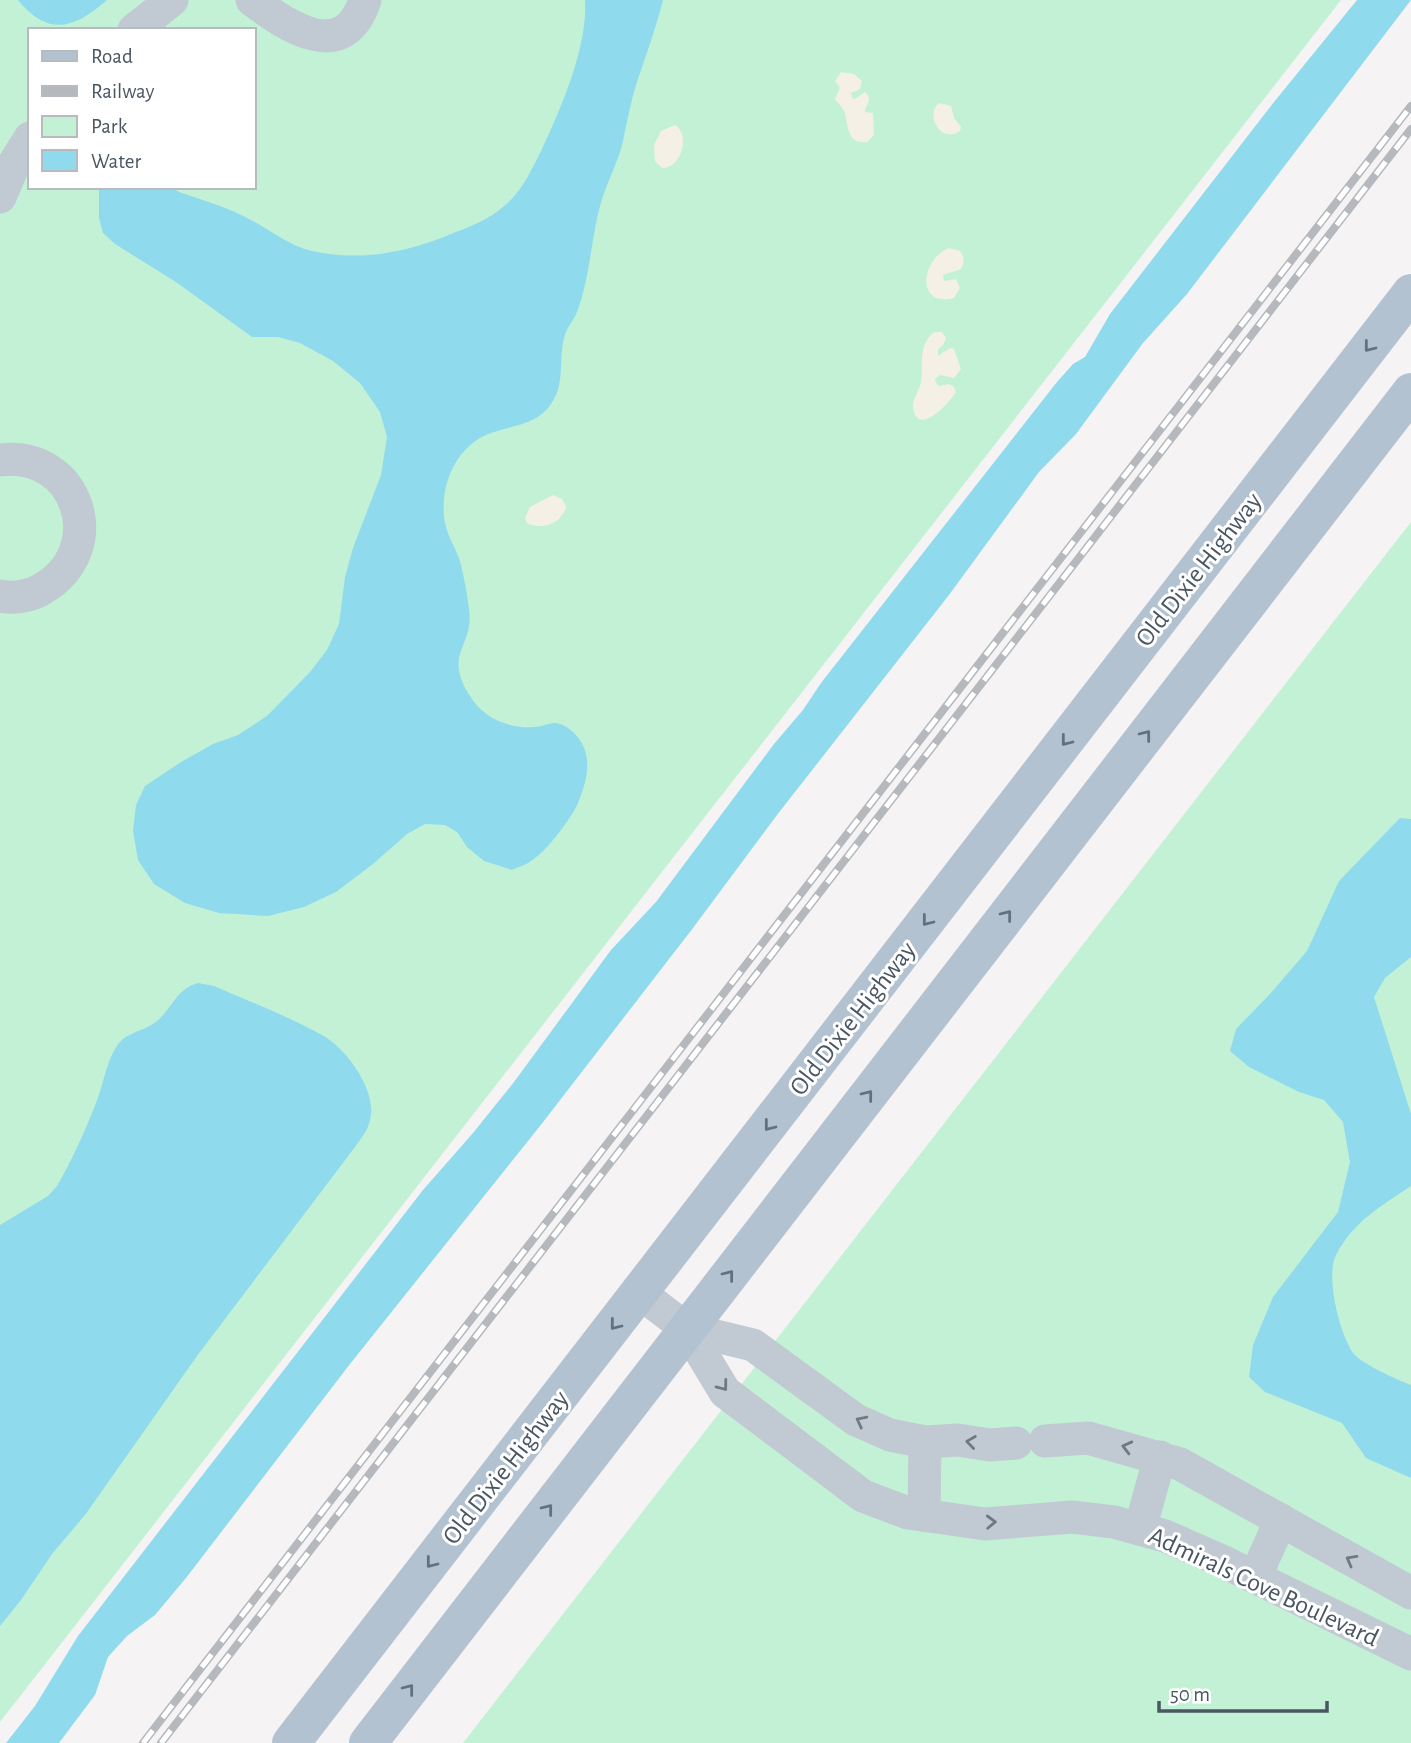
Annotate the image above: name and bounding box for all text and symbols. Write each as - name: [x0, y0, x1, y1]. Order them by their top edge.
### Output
- legend: [28, 28, 256, 189]
- text: Road: [91, 46, 133, 67]
- text: Railway: [91, 81, 154, 102]
- text: Park: [91, 116, 128, 137]
- text: Water: [91, 151, 141, 172]
- one-way arrow: [1365, 339, 1378, 352]
- street label: Old Dixie Highway: [1131, 488, 1267, 651]
- one-way arrow: [1138, 730, 1151, 742]
- one-way arrow: [1061, 733, 1074, 745]
- one-way arrow: [999, 910, 1012, 922]
- one-way arrow: [922, 913, 935, 926]
- street label: Old Dixie Highway: [785, 937, 921, 1100]
- one-way arrow: [860, 1090, 873, 1102]
- one-way arrow: [765, 1118, 778, 1130]
- one-way arrow: [720, 1270, 733, 1282]
- one-way arrow: [610, 1317, 623, 1330]
- one-way arrow: [715, 1379, 727, 1391]
- street label: Old Dixie Highway: [438, 1386, 574, 1549]
- one-way arrow: [856, 1416, 868, 1429]
- one-way arrow: [965, 1435, 977, 1450]
- one-way arrow: [1121, 1441, 1133, 1455]
- one-way arrow: [540, 1504, 553, 1516]
- one-way arrow: [986, 1515, 997, 1530]
- street label: Admirals Cove Boulevard: [1145, 1522, 1382, 1652]
- one-way arrow: [426, 1555, 439, 1568]
- one-way arrow: [1346, 1555, 1359, 1568]
- scale bar: [1159, 1670, 1327, 1714]
- one-way arrow: [401, 1684, 414, 1697]
- text: 50 m: [1170, 1684, 1210, 1705]

